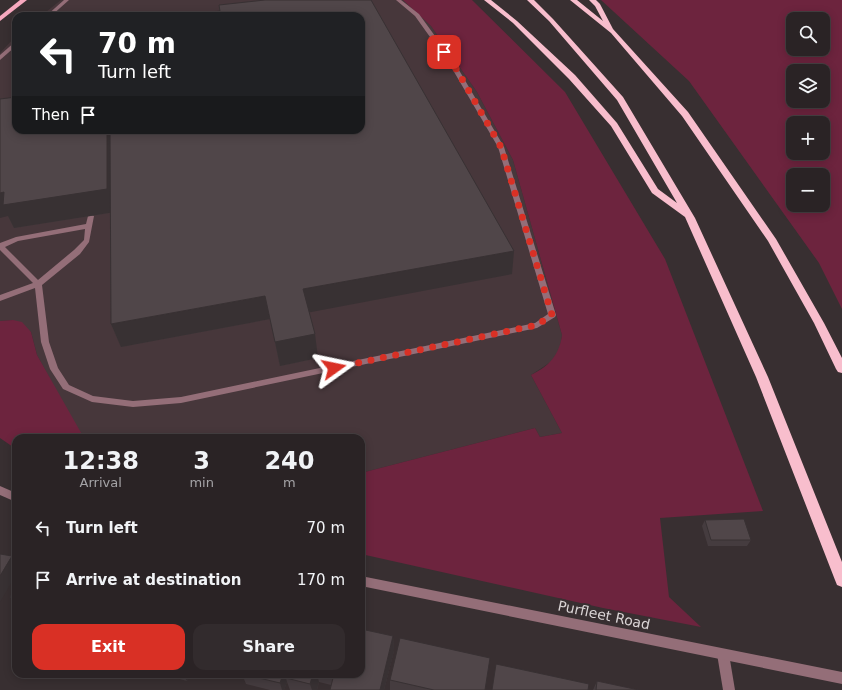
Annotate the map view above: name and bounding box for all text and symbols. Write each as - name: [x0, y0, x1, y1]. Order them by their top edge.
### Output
- map controls: [786, 12, 830, 212]
- button: search: [786, 12, 830, 56]
- text: 70 m: [98, 27, 176, 60]
- icon: left: [32, 28, 84, 80]
- pin: [427, 35, 461, 69]
- icon: arrive: [433, 41, 455, 63]
- text: Turn left: [98, 61, 171, 82]
- button: layers: [786, 64, 830, 108]
- icon: arrive: [77, 104, 99, 126]
- text: Then: [32, 106, 69, 124]
- button: +: [786, 116, 830, 160]
- button: −: [786, 168, 830, 212]
- position arrow: [313, 347, 355, 389]
- text: 12:38: [62, 447, 139, 475]
- text: 3: [193, 447, 210, 475]
- text: 240: [264, 447, 314, 475]
- text: Arrival: [80, 475, 122, 490]
- text: min: [189, 475, 214, 490]
- text: m: [283, 475, 296, 490]
- icon: left: [32, 517, 54, 539]
- text: Turn left: [66, 519, 138, 537]
- text: 70 m: [307, 519, 345, 537]
- icon: arrive: [32, 569, 54, 591]
- text: Arrive at destination: [66, 571, 241, 589]
- text: 170 m: [297, 571, 345, 589]
- street label: Purfleet Road: [556, 597, 652, 633]
- button: Exit: [32, 624, 185, 670]
- button: Share: [193, 624, 345, 670]

